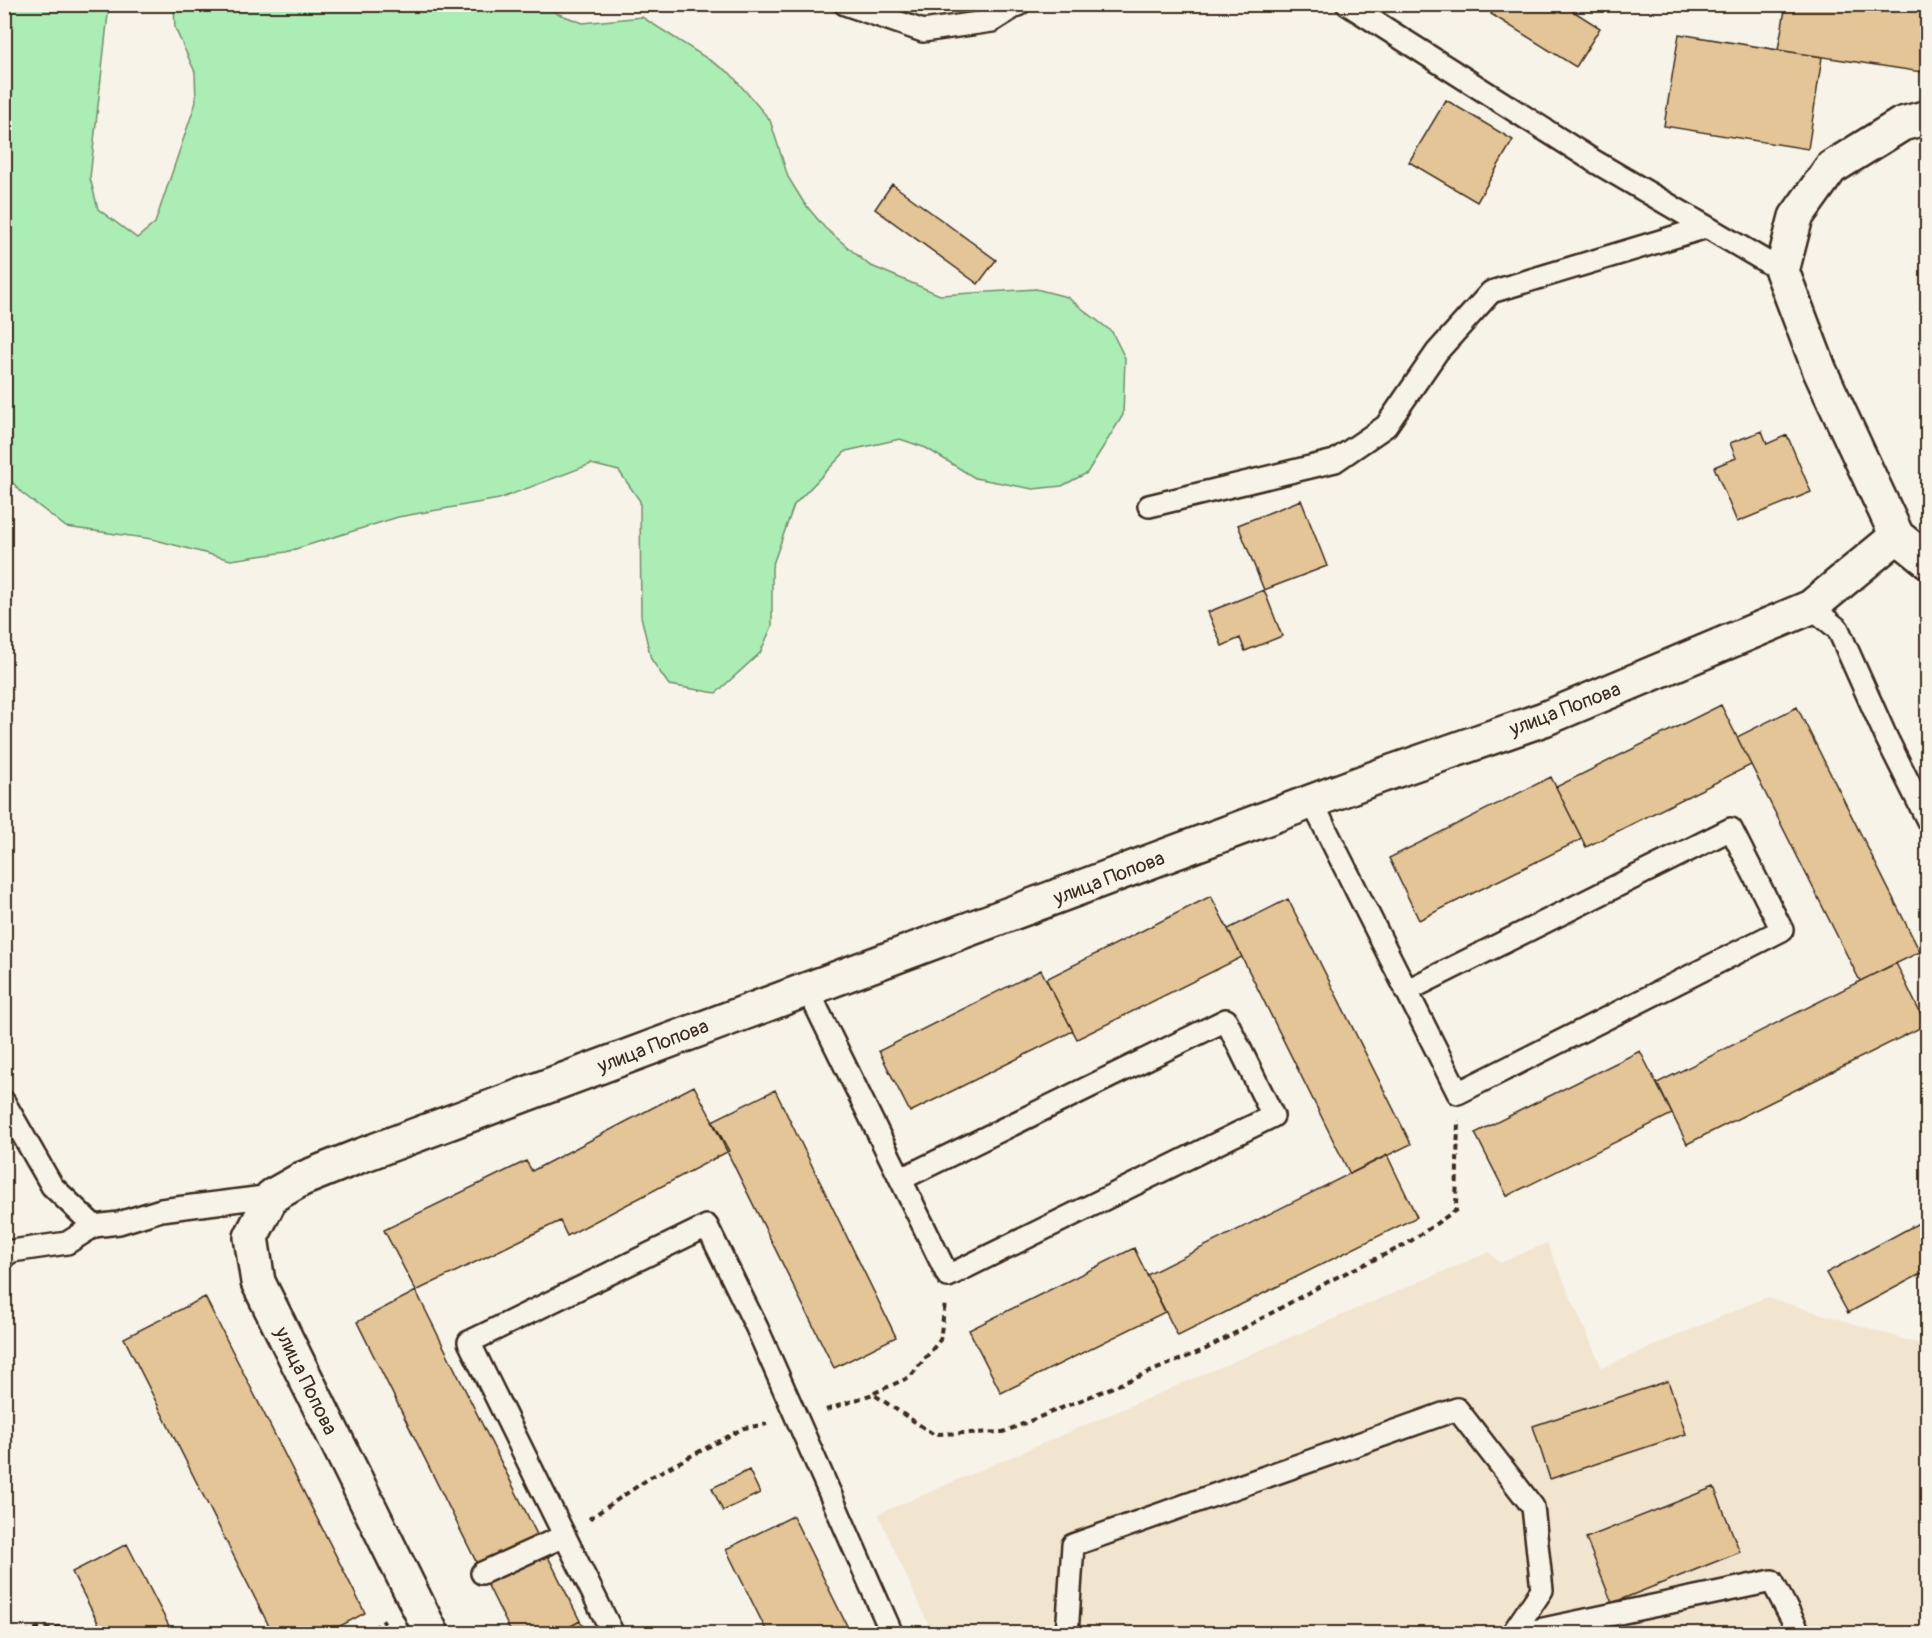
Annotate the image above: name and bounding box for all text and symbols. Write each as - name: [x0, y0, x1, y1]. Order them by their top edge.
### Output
- street label: улица Попова: [1505, 676, 1624, 742]
- street label: улица Попова: [1049, 845, 1168, 911]
- street label: улица Попова: [593, 1013, 712, 1079]
- street label: улица Попова: [269, 1322, 343, 1439]

